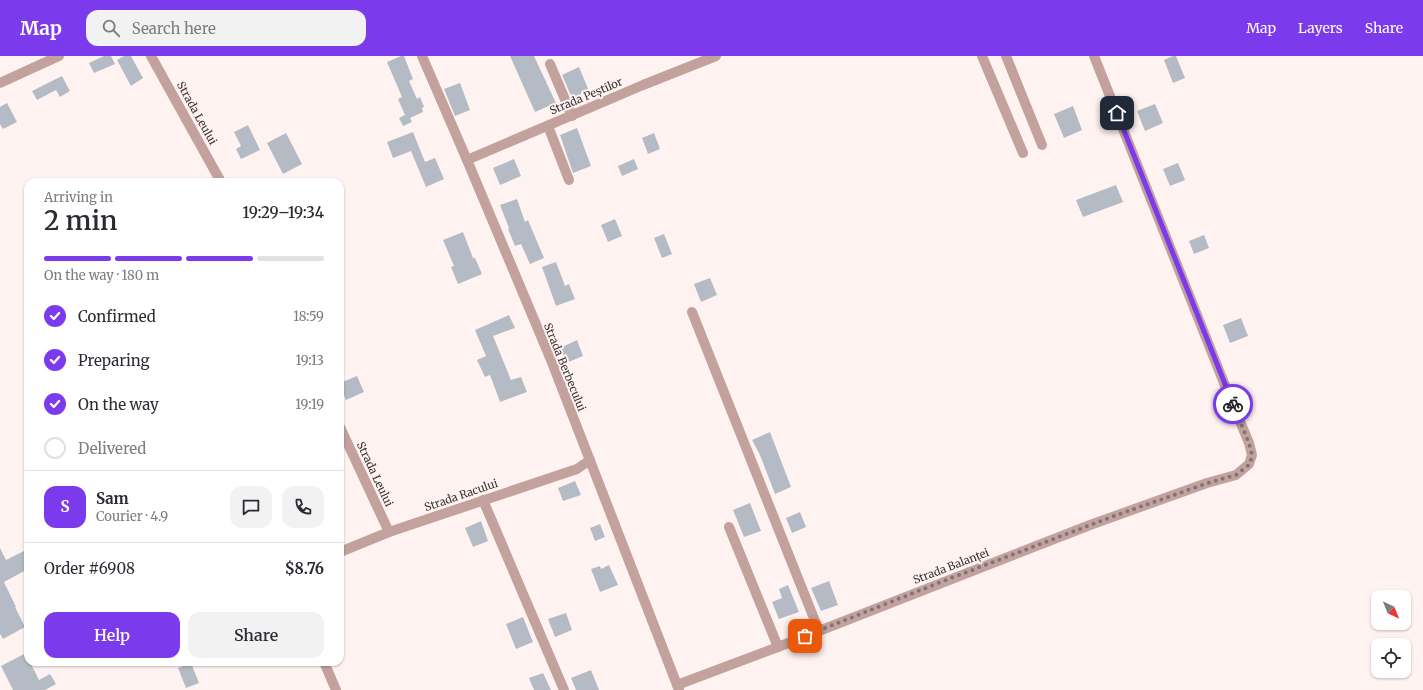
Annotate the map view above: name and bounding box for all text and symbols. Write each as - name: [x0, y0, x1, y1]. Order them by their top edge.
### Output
- search box: [86, 10, 366, 46]
- text: Map: [20, 16, 62, 40]
- icon: search: [100, 17, 122, 39]
- text: Search here: [132, 19, 216, 38]
- text: Map: [1246, 19, 1276, 37]
- text: Layers: [1298, 19, 1343, 37]
- text: Share: [1365, 19, 1403, 37]
- street label: Strada Peștilor: [548, 74, 624, 118]
- street label: Strada Leului: [174, 79, 220, 147]
- pin: [1100, 96, 1134, 130]
- icon: home: [1106, 102, 1128, 124]
- text: Arriving in: [44, 189, 113, 206]
- text: 19:29–19:34: [243, 203, 324, 222]
- text: 2 min: [44, 204, 117, 237]
- text: On the way · 180 m: [44, 267, 159, 284]
- icon: check: [44, 305, 66, 327]
- text: Confirmed: [78, 307, 156, 326]
- text: 18:59: [293, 308, 324, 325]
- street label: Strada Berbecului: [541, 321, 589, 414]
- icon: check: [44, 349, 66, 371]
- text: Preparing: [78, 351, 150, 370]
- text: 19:13: [296, 352, 324, 369]
- courier: [1213, 384, 1253, 424]
- icon: check: [44, 393, 66, 415]
- icon: bike: [1222, 393, 1244, 415]
- text: On the way: [78, 395, 159, 414]
- text: 19:19: [295, 396, 324, 413]
- text: Delivered: [78, 439, 146, 458]
- street label: Strada Leului: [354, 439, 396, 509]
- street label: Strada Racului: [423, 476, 500, 514]
- button: chat: [230, 486, 272, 528]
- button: phone: [282, 486, 324, 528]
- text: Sam: [96, 489, 129, 508]
- text: S: [60, 497, 70, 516]
- text: Courier · 4.9: [96, 508, 168, 525]
- street label: Strada Balanței: [911, 545, 991, 587]
- text: Order #6908: [44, 559, 135, 578]
- text: $8.76: [285, 559, 324, 578]
- north arrow: [1371, 590, 1411, 630]
- map controls: [1371, 590, 1411, 678]
- button: Help: [44, 612, 180, 658]
- button: Share: [188, 612, 324, 658]
- pin: [788, 619, 822, 653]
- icon: bag: [794, 625, 816, 647]
- button: locate: [1371, 638, 1411, 678]

